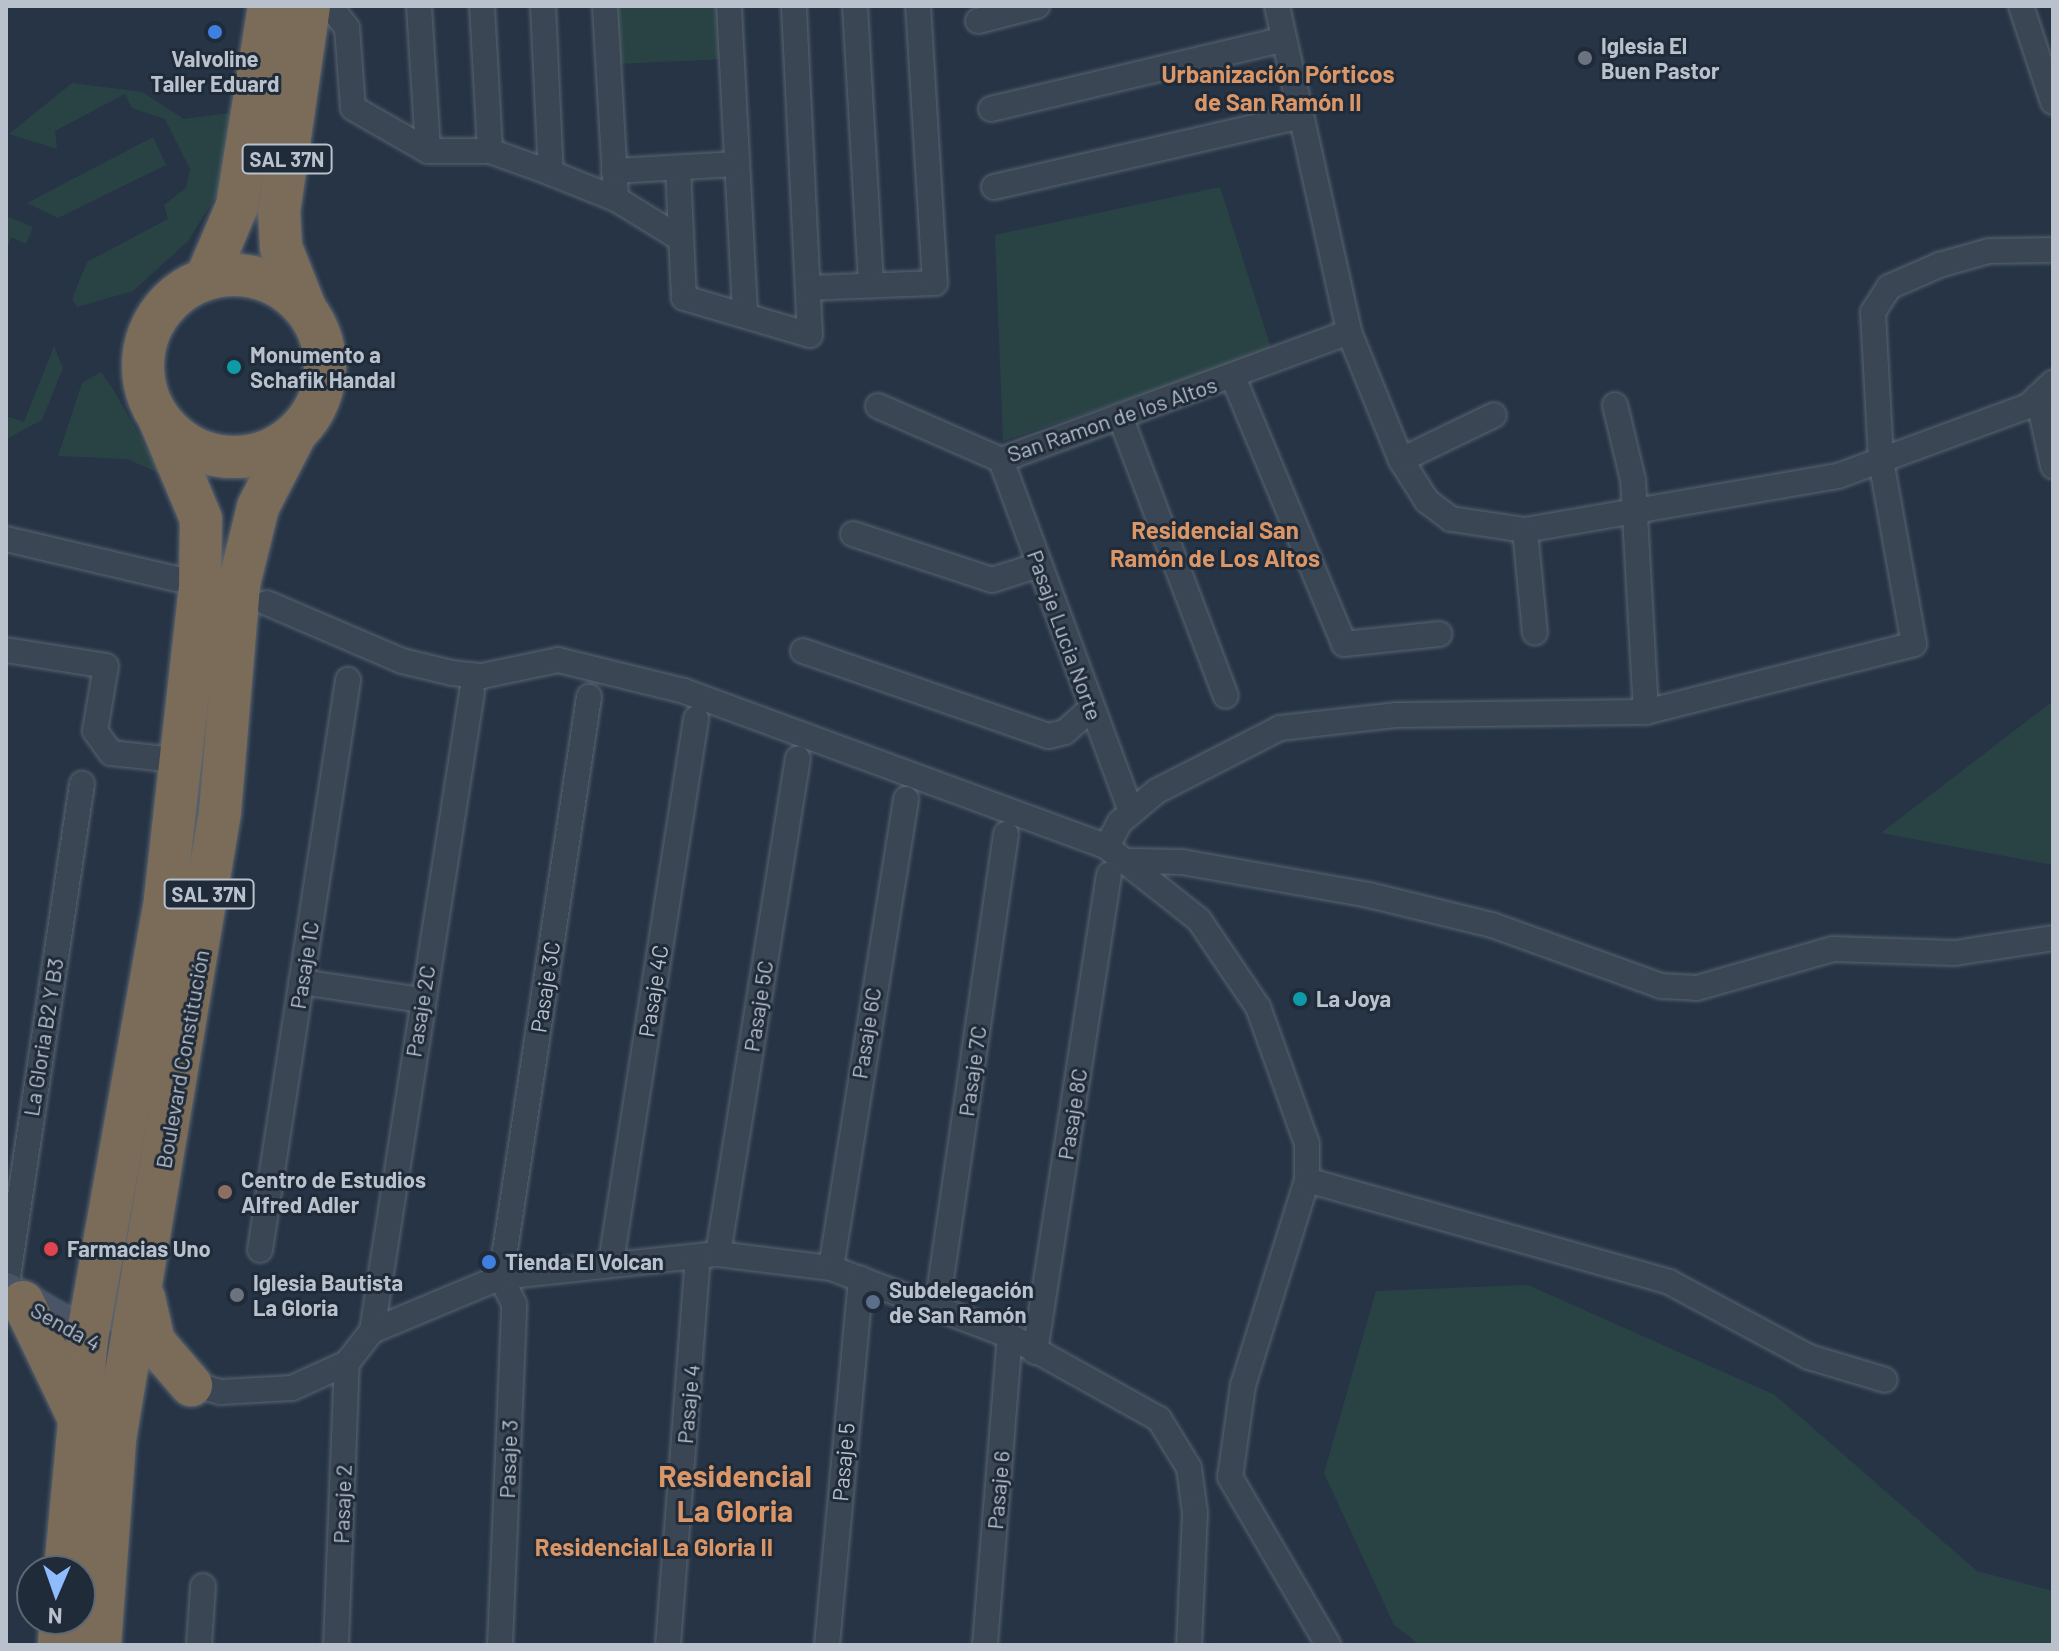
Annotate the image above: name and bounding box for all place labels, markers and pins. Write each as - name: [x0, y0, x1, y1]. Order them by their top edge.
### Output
- marker: Valvoline Taller Eduard: [206, 23, 224, 41]
- place label: Iglesia El Buen Pastor: [1601, 32, 1719, 84]
- place label: Valvoline Taller Eduard: [151, 45, 279, 96]
- marker: Iglesia El Buen Pastor: [1576, 49, 1594, 67]
- place label: Monumento a Schafik Handal: [250, 341, 396, 392]
- marker: Monumento a Schafik Handal: [225, 358, 243, 376]
- place label: La Joya: [1316, 986, 1391, 1012]
- marker: La Joya: [1291, 990, 1309, 1008]
- place label: Centro de Estudios Alfred Adler: [241, 1166, 426, 1218]
- marker: Centro de Estudios Alfred Adler: [216, 1183, 234, 1201]
- place label: Farmacias Uno: [67, 1236, 211, 1262]
- marker: Farmacias Uno: [42, 1240, 60, 1258]
- place label: Tienda El Volcan: [505, 1249, 664, 1275]
- marker: Tienda El Volcan: [480, 1253, 498, 1271]
- place label: Iglesia Bautista La Gloria: [253, 1269, 403, 1320]
- place label: Subdelegación de San Ramón: [889, 1276, 1034, 1328]
- marker: Iglesia Bautista La Gloria: [228, 1286, 246, 1304]
- marker: Subdelegación de San Ramón: [864, 1293, 882, 1311]

